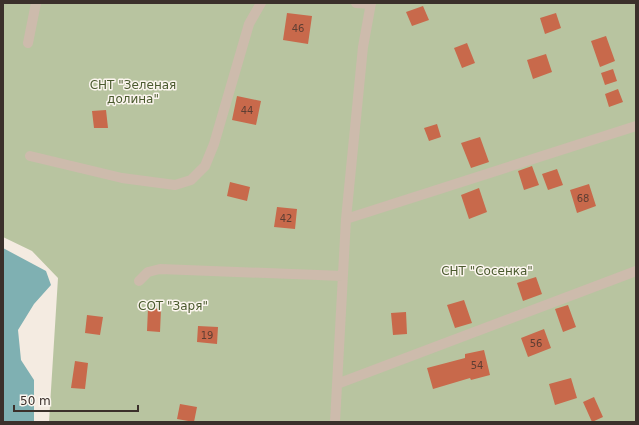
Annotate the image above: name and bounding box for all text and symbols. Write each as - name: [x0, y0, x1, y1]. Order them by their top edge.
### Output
- house number: 46: [292, 23, 304, 34]
- park label: СНТ "Зеленая долина": [90, 78, 176, 106]
- house number: 44: [241, 105, 253, 116]
- house number: 68: [577, 193, 589, 204]
- house number: 42: [280, 213, 292, 224]
- park label: СНТ "Сосенка": [441, 264, 533, 278]
- park label: СОТ "Заря": [138, 299, 208, 313]
- house number: 19: [201, 330, 213, 341]
- house number: 56: [530, 338, 542, 349]
- house number: 54: [471, 360, 483, 371]
- scale bar: [14, 387, 138, 413]
- text: 50 m: [20, 394, 51, 408]

